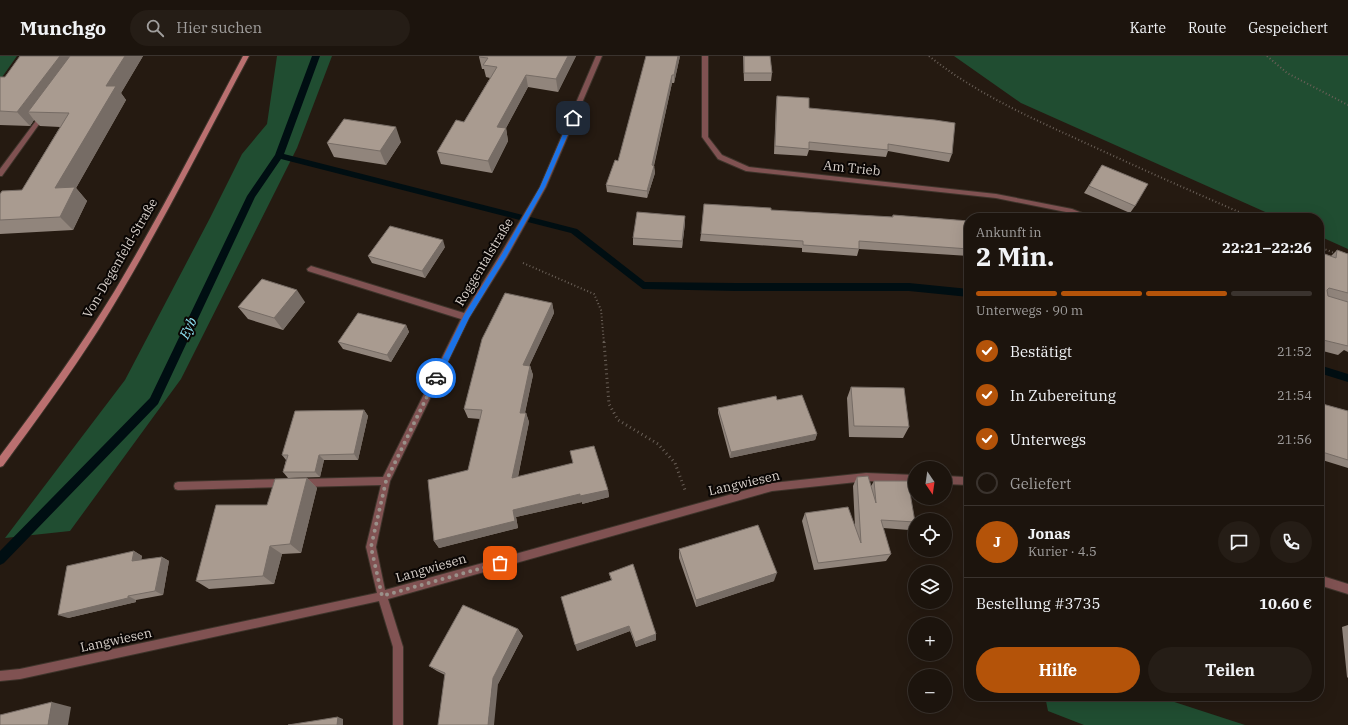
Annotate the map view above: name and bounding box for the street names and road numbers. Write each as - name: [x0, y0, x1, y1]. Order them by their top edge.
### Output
- street label: Am Trieb: [823, 157, 882, 179]
- street label: Von-Degenfeld-Straße: [79, 195, 161, 321]
- street label: Roggentalstraße: [451, 215, 517, 309]
- street label: Langwiesen: [707, 467, 781, 499]
- street label: Langwiesen: [394, 550, 468, 586]
- street label: Langwiesen: [79, 624, 153, 656]

